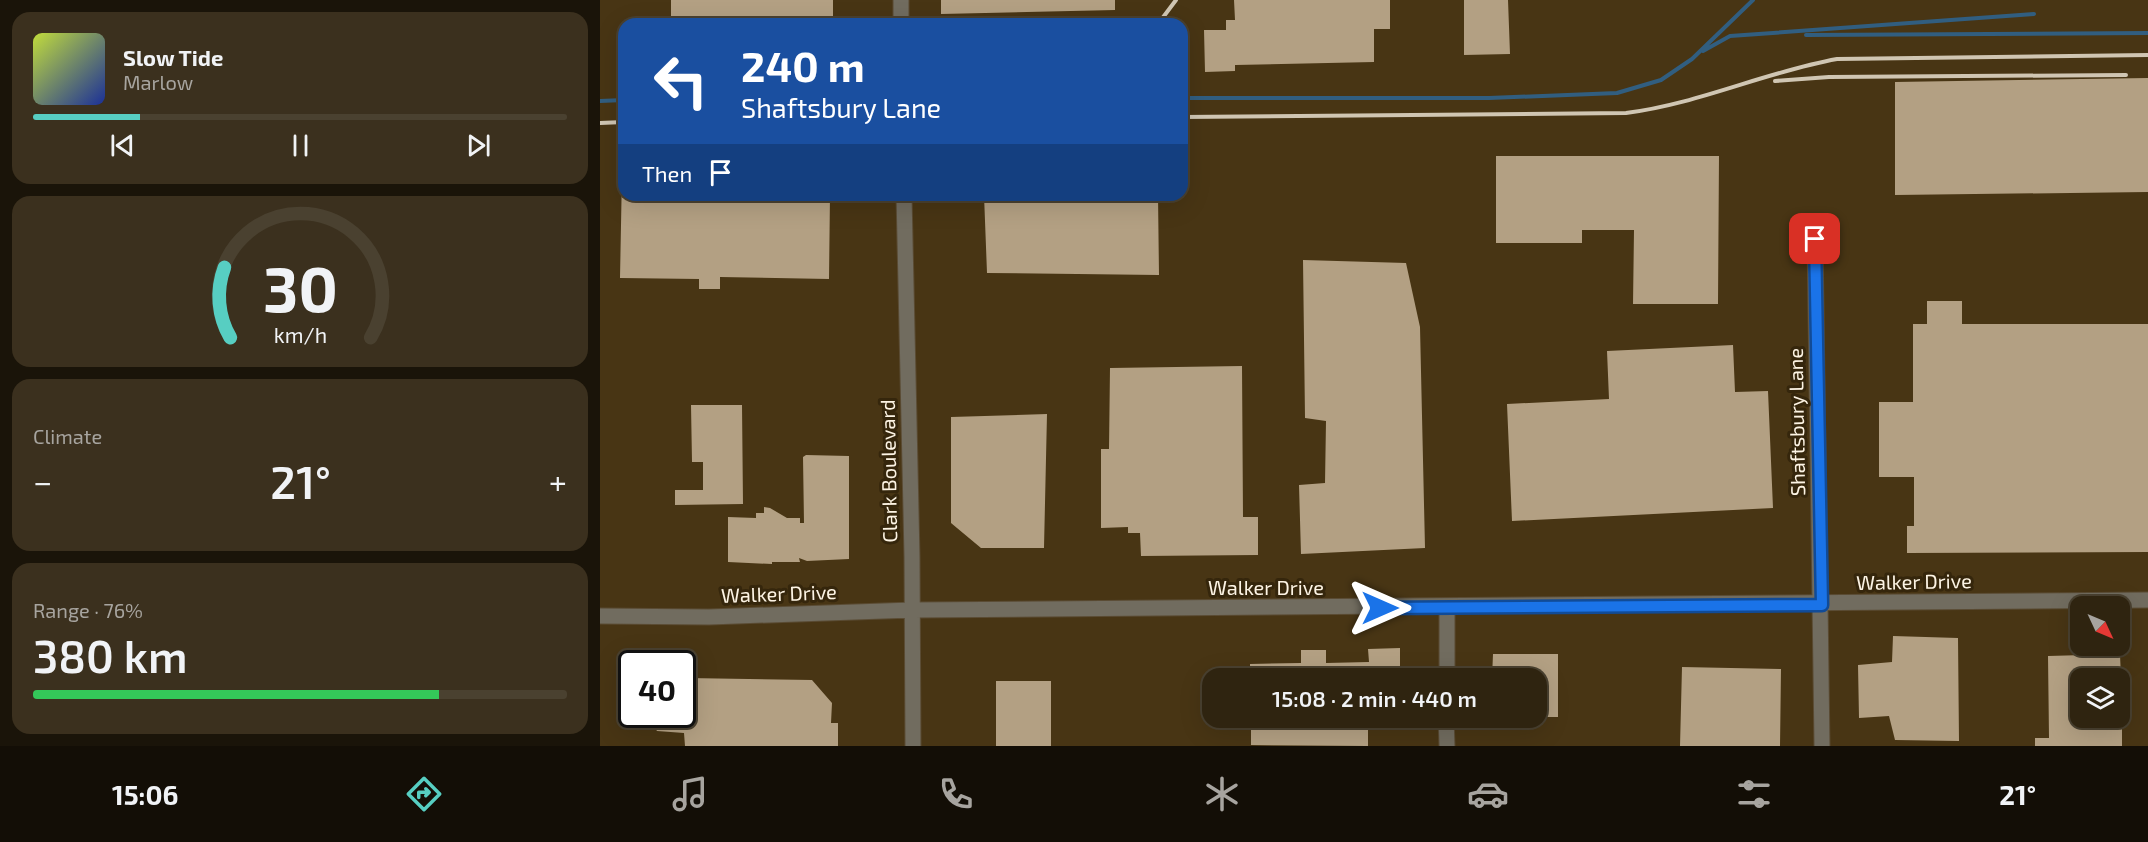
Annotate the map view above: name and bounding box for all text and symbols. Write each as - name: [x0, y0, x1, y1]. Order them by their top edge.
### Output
- text: 240 m: [741, 40, 865, 90]
- icon: left: [642, 42, 720, 120]
- text: Slow Tide: [123, 44, 223, 70]
- text: Marlow: [123, 70, 193, 94]
- text: Shaftsbury Lane: [741, 91, 941, 123]
- icon: previous: [106, 129, 139, 162]
- icon: pause: [284, 129, 317, 162]
- icon: next: [462, 129, 495, 162]
- icon: arrive: [704, 156, 737, 189]
- text: Then: [642, 160, 692, 186]
- pin: [1789, 213, 1840, 264]
- icon: arrive: [1798, 222, 1831, 255]
- text: 30: [263, 250, 337, 325]
- text: km/h: [273, 323, 327, 348]
- street label: Shaftsbury Lane: [1783, 348, 1809, 496]
- street label: Clark Boulevard: [875, 399, 901, 543]
- text: Climate: [33, 424, 102, 448]
- text: 21°: [270, 454, 331, 508]
- text: −: [33, 461, 52, 501]
- text: +: [549, 461, 567, 501]
- street label: Walker Drive: [1856, 568, 1972, 594]
- street label: Walker Drive: [1208, 575, 1324, 599]
- position arrow: [1348, 576, 1412, 640]
- street label: Walker Drive: [721, 579, 837, 607]
- north arrow: [2070, 596, 2130, 656]
- map controls: [2070, 596, 2130, 728]
- text: Range · 76%: [33, 598, 143, 622]
- text: 380 km: [33, 628, 188, 682]
- speed limit sign: 40: [618, 650, 696, 728]
- button: layers: [2070, 668, 2130, 728]
- text: 15:08 · 2 min · 440 m: [1272, 685, 1477, 711]
- icon: directions: [403, 773, 445, 815]
- icon: music: [669, 773, 711, 815]
- icon: phone: [935, 773, 977, 815]
- icon: climate: [1201, 773, 1243, 815]
- icon: car: [1467, 773, 1509, 815]
- icon: filters: [1733, 773, 1775, 815]
- text: 15:06: [112, 778, 179, 810]
- text: 21°: [1999, 778, 2036, 810]

